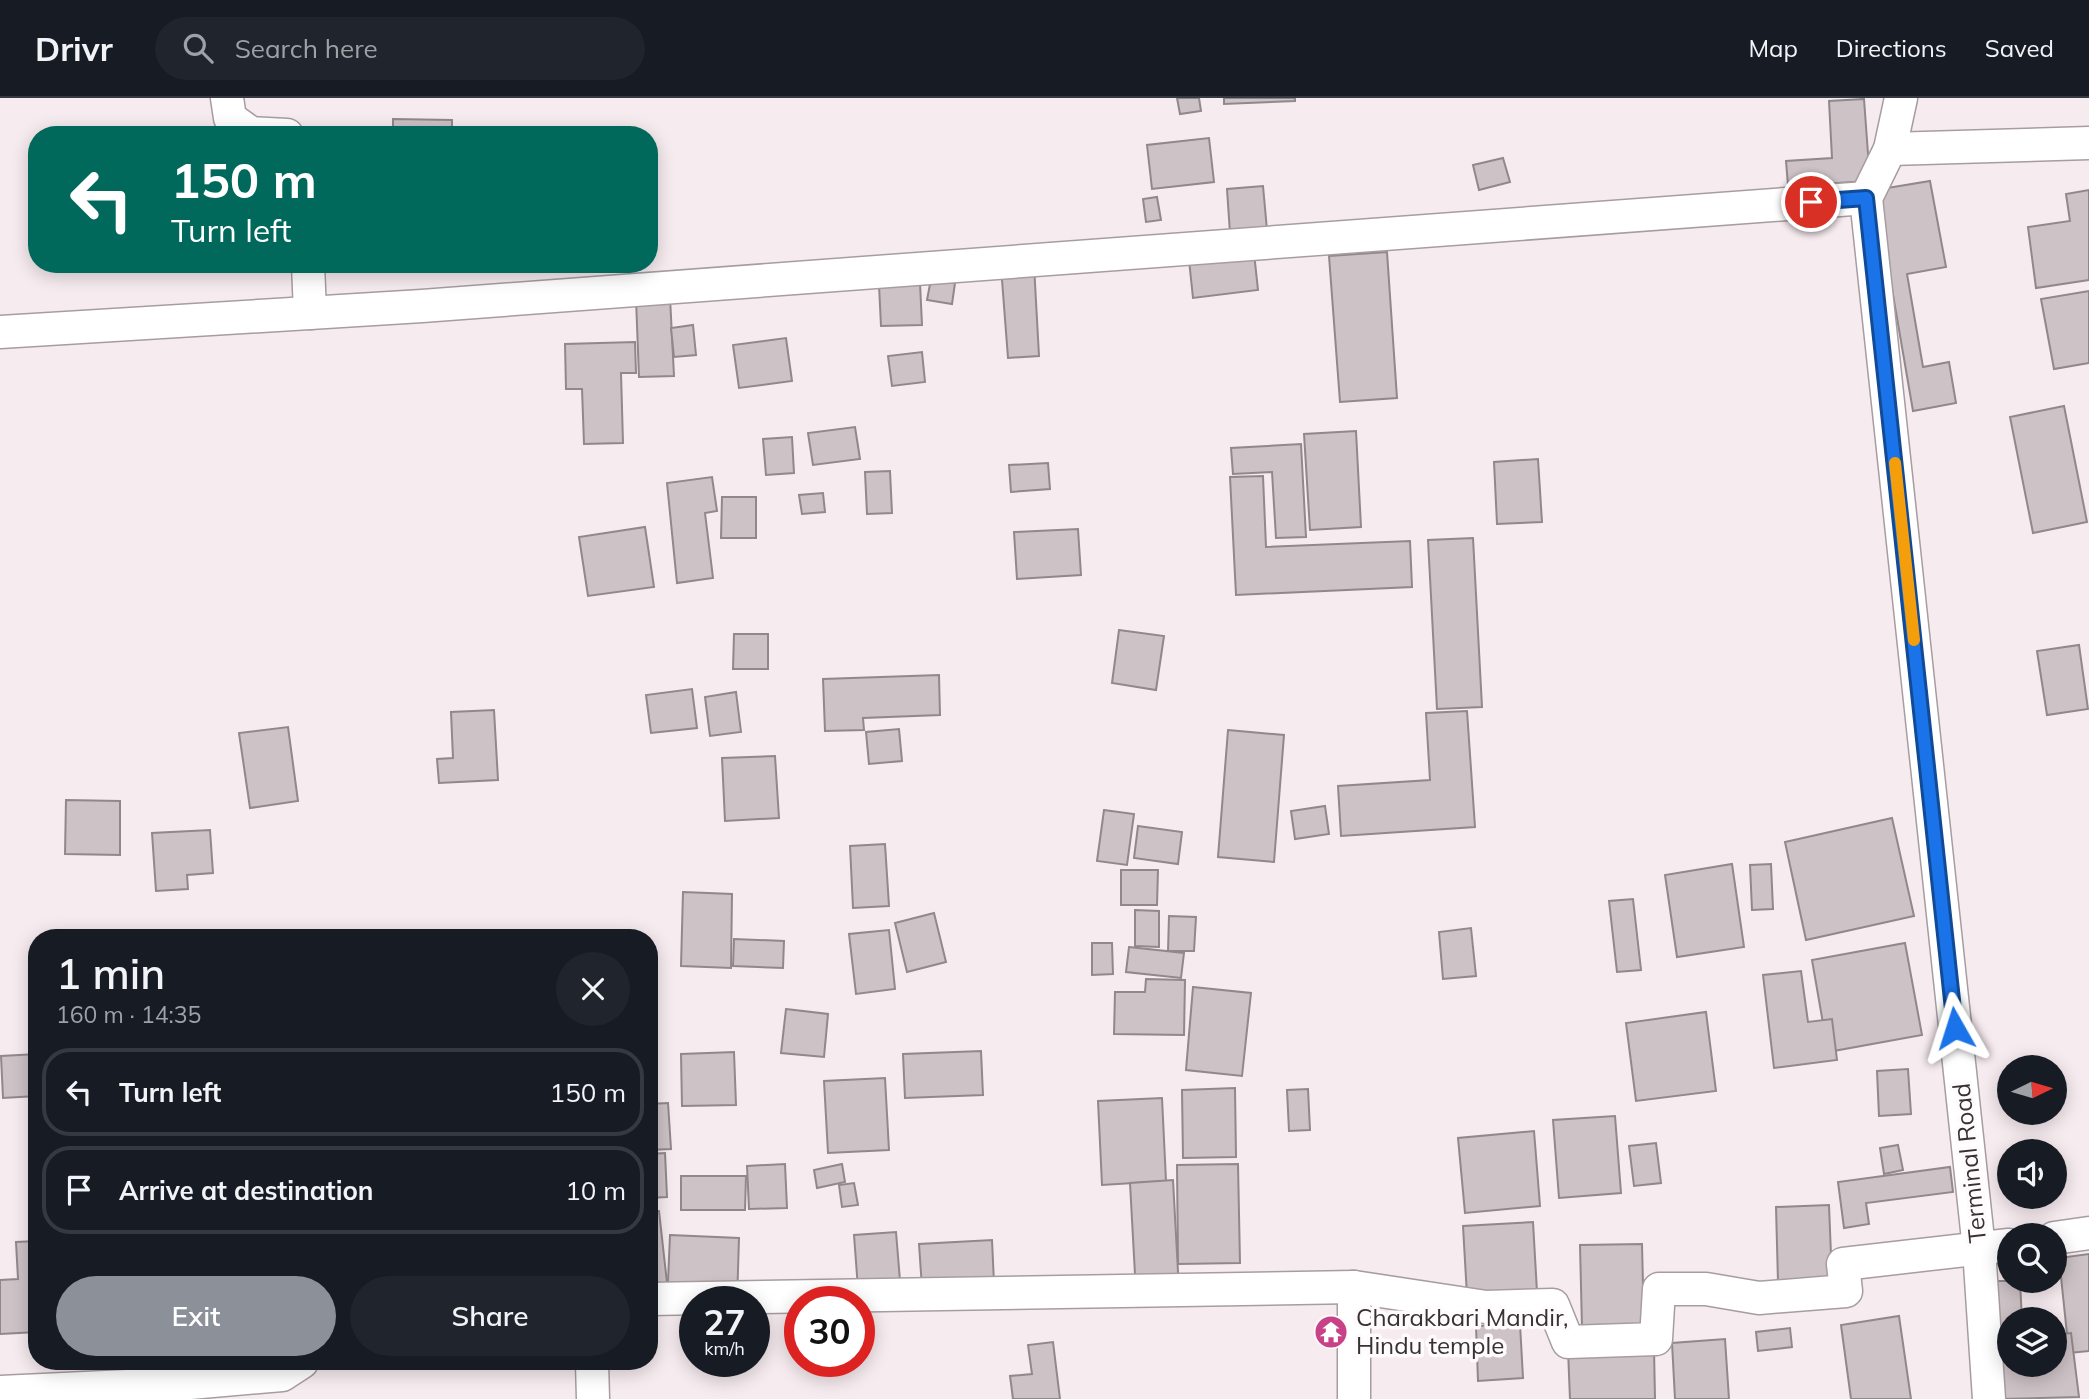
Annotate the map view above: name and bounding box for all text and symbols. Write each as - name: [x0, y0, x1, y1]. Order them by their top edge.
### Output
- search box: [155, 17, 645, 80]
- text: Drivr: [35, 28, 113, 69]
- icon: search: [179, 29, 217, 67]
- text: Search here: [235, 32, 378, 65]
- text: Map: [1748, 33, 1798, 63]
- text: Directions: [1836, 33, 1947, 63]
- text: Saved: [1985, 33, 2054, 63]
- text: 150 m: [171, 149, 317, 210]
- icon: left: [56, 154, 147, 245]
- pin: [1781, 172, 1841, 232]
- icon: arrive: [1792, 183, 1830, 221]
- text: Turn left: [171, 210, 291, 250]
- text: 1 min: [56, 947, 165, 1000]
- button: close: [556, 952, 630, 1026]
- position arrow: [1918, 991, 1992, 1065]
- text: 160 m · 14:35: [56, 1000, 201, 1029]
- north arrow: [1997, 1055, 2067, 1125]
- map controls: [1997, 1055, 2067, 1377]
- icon: left: [60, 1073, 98, 1111]
- text: Turn left: [119, 1076, 221, 1109]
- text: 150 m: [550, 1076, 626, 1109]
- street label: Terminal Road: [1946, 1082, 1992, 1244]
- button: sound: [1997, 1139, 2067, 1209]
- icon: arrive: [60, 1171, 98, 1209]
- text: Arrive at destination: [119, 1174, 374, 1207]
- text: 10 m: [565, 1174, 626, 1207]
- button: search: [1997, 1223, 2067, 1293]
- button: Exit: [56, 1276, 336, 1356]
- button: Share: [350, 1276, 630, 1356]
- speed limit sign: 30: [784, 1286, 875, 1377]
- text: 27: [703, 1300, 746, 1344]
- place label: Charakbari Mandir, Hindu temple: [1356, 1302, 1569, 1360]
- button: layers: [1997, 1307, 2067, 1377]
- temple icon: Charakbari Mandir, Hindu temple: [1312, 1313, 1350, 1351]
- text: km/h: [704, 1337, 745, 1360]

